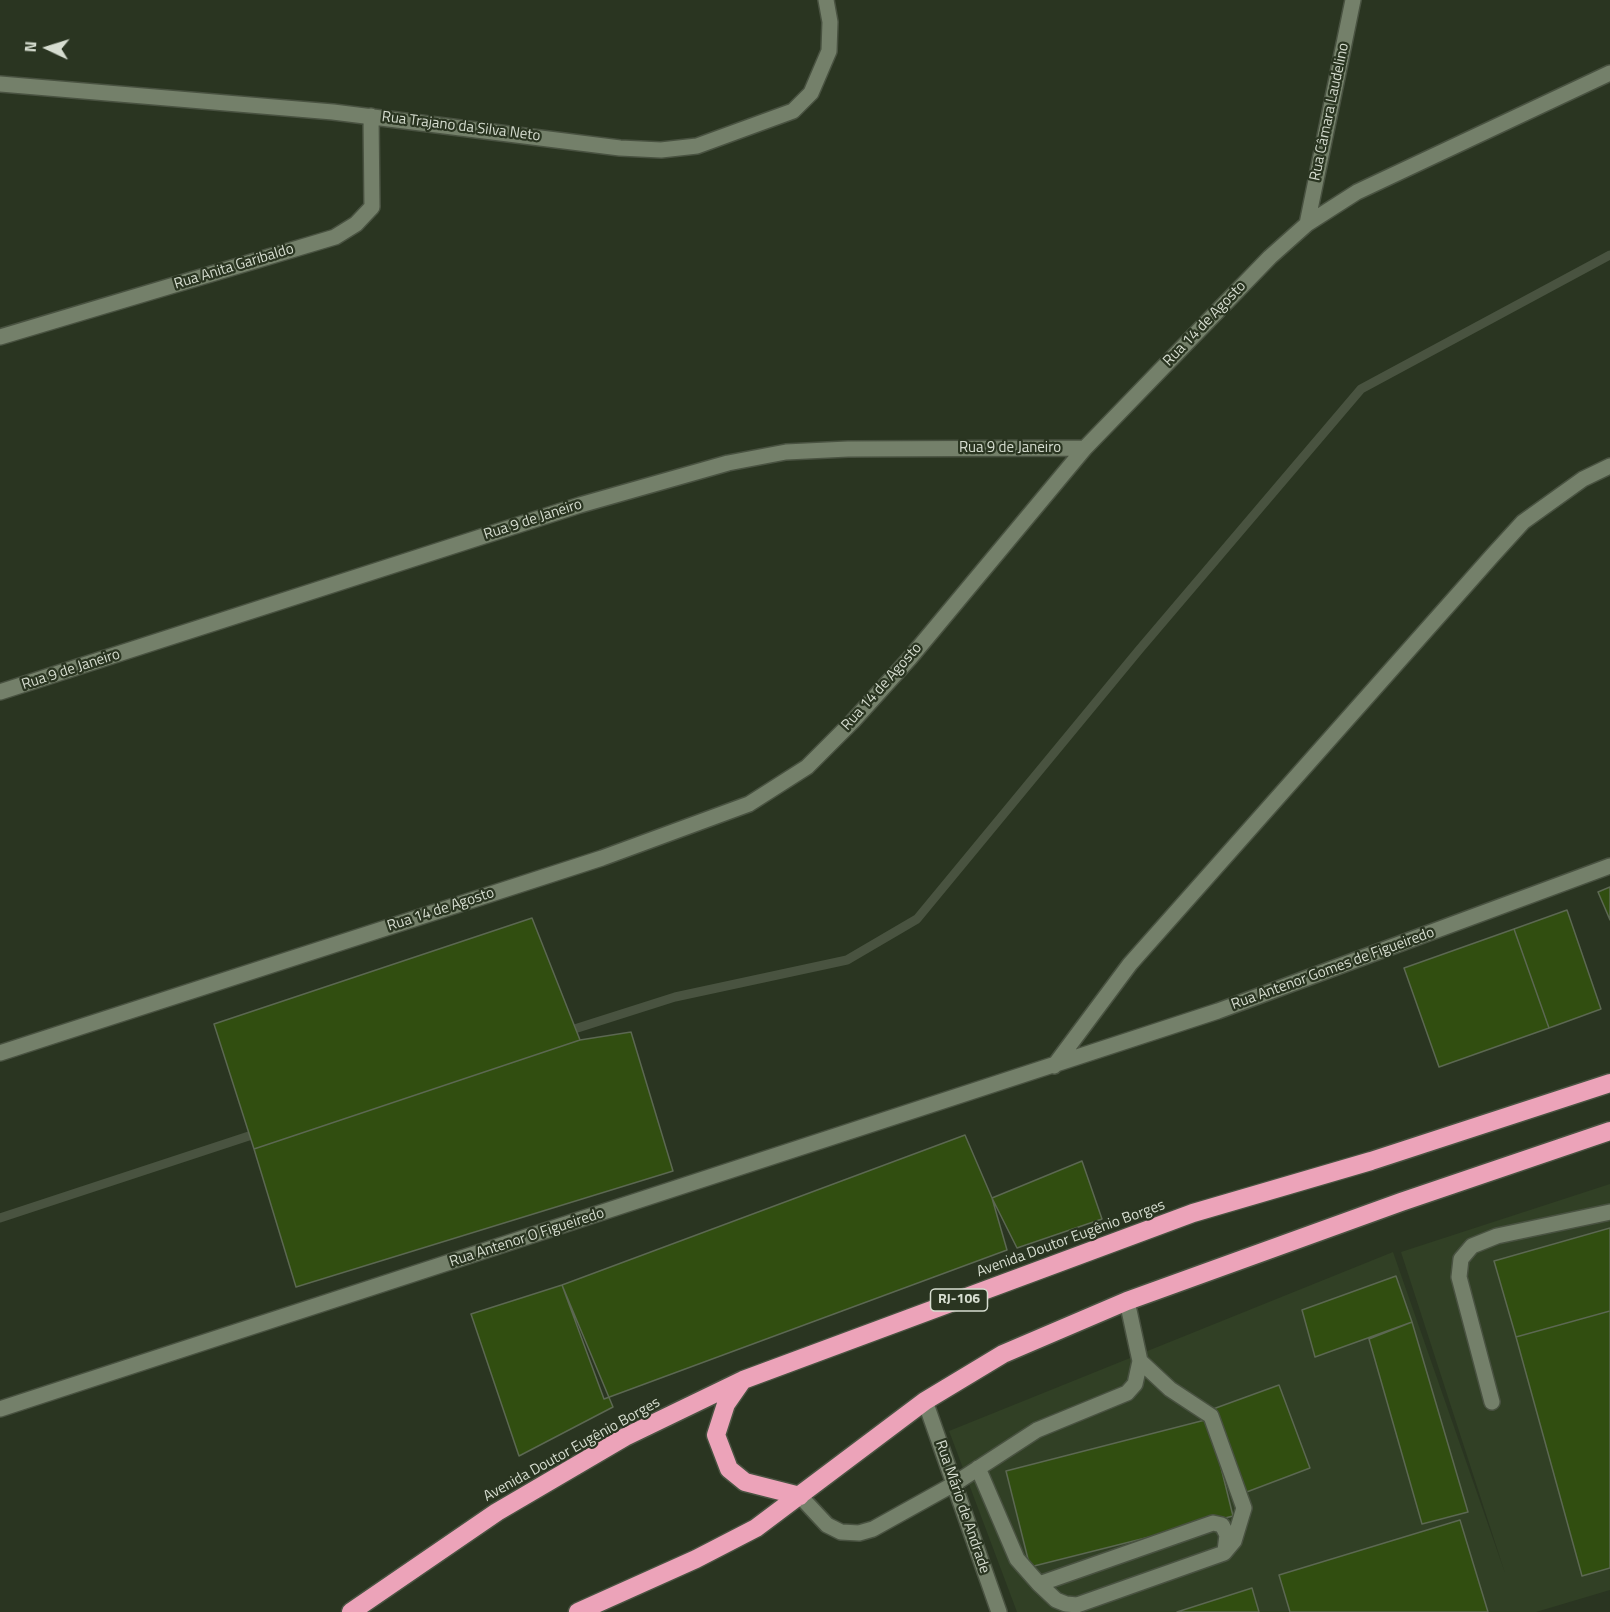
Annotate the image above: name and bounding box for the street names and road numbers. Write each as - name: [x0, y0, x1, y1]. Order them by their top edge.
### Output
- street label: Rua Câmara Laudelino: [1307, 41, 1353, 183]
- street label: Rua Trajano da Silva Neto: [381, 108, 541, 146]
- street label: Rua Anita Garibaldo: [172, 240, 296, 294]
- street label: Rua 14 de Agosto: [1160, 278, 1250, 370]
- street label: Rua 9 de Janeiro: [959, 439, 1061, 457]
- street label: Rua 9 de Janeiro: [482, 496, 584, 544]
- street label: Rua 14 de Agosto: [838, 640, 926, 734]
- street label: Rua 9 de Janeiro: [20, 646, 122, 694]
- street label: Rua 14 de Agosto: [385, 884, 497, 936]
- street label: Rua Antenor Gomes de Figueiredo: [1229, 924, 1437, 1014]
- street label: Avenida Doutor Eugênio Borges: [974, 1196, 1168, 1282]
- street label: Rua Antenor O Figueiredo: [447, 1204, 607, 1272]
- road number: RJ-106: [930, 1289, 988, 1311]
- street label: Avenida Doutor Eugênio Borges: [481, 1394, 663, 1506]
- street label: Rua Mário de Andrade: [931, 1438, 993, 1576]

